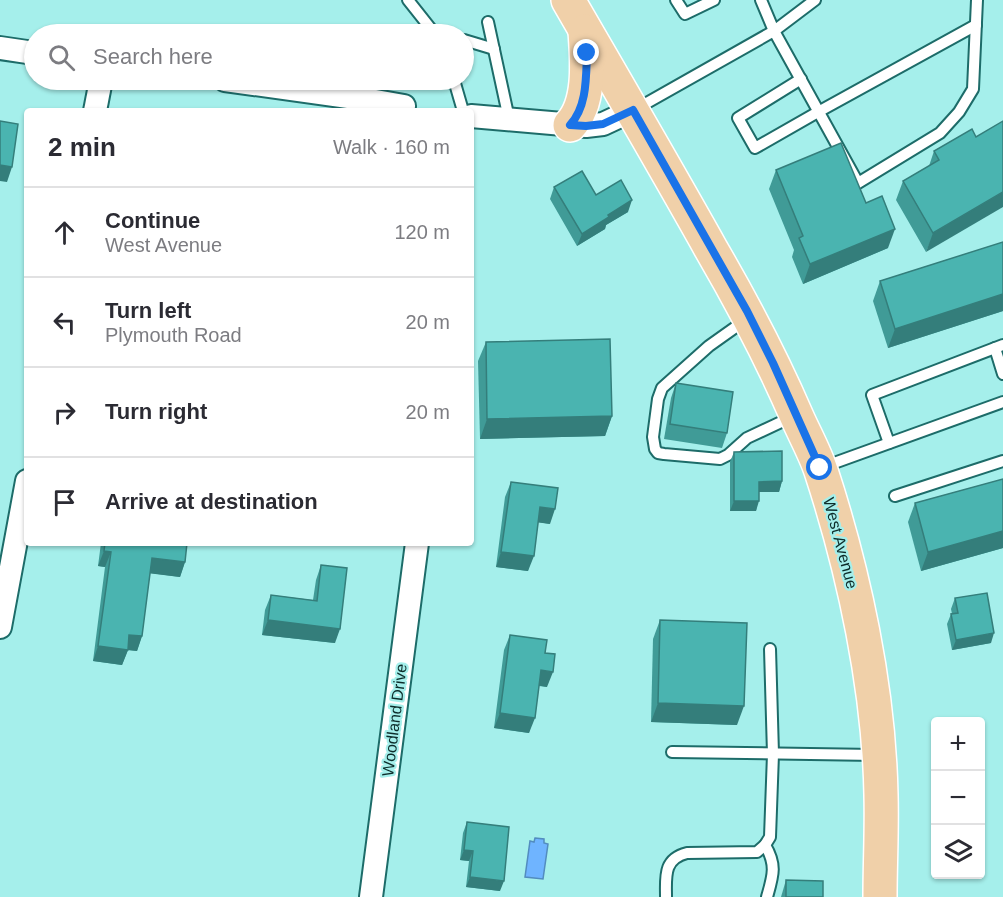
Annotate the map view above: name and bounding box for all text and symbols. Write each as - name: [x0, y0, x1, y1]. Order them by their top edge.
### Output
- search box: [24, 24, 474, 90]
- route end: [573, 39, 599, 65]
- icon: search: [45, 41, 78, 74]
- text: Search here: [93, 44, 213, 69]
- text: 2 min: [48, 132, 116, 162]
- text: Walk · 160 m: [333, 136, 450, 158]
- text: Continue: [105, 208, 200, 233]
- icon: ahead: [48, 216, 81, 249]
- text: 120 m: [394, 221, 450, 243]
- text: West Avenue: [105, 234, 222, 256]
- text: Turn left: [105, 298, 191, 323]
- icon: left: [48, 306, 81, 339]
- text: 20 m: [406, 311, 450, 333]
- text: Plymouth Road: [105, 324, 242, 346]
- icon: right: [48, 396, 81, 429]
- text: Turn right: [105, 399, 207, 424]
- text: 20 m: [406, 401, 450, 423]
- route start: [806, 454, 832, 480]
- icon: arrive: [48, 486, 81, 519]
- text: Arrive at destination: [105, 489, 318, 514]
- street label: West Avenue: [820, 496, 861, 591]
- street label: Woodland Drive: [379, 663, 410, 777]
- map controls: [931, 717, 985, 879]
- button: +: [931, 717, 985, 771]
- button: −: [931, 771, 985, 825]
- button: layers: [931, 825, 985, 879]

